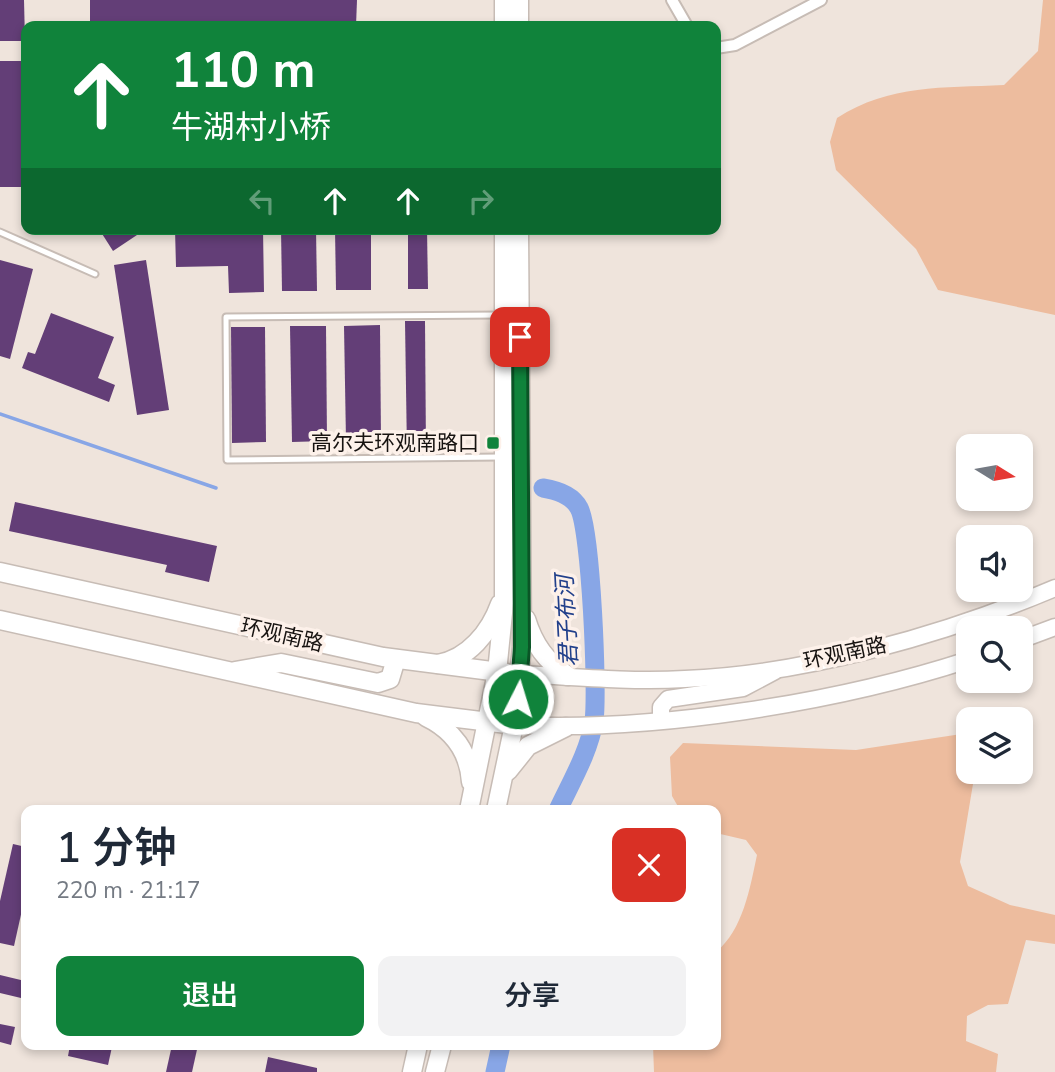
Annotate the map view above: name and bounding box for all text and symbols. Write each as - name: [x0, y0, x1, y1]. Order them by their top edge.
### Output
- text: 110 m: [171, 37, 315, 104]
- icon: ahead: [56, 49, 147, 140]
- text: 牛湖村小桥: [171, 106, 331, 149]
- icon: left: [243, 182, 281, 220]
- icon: ahead: [316, 182, 354, 220]
- icon: ahead: [389, 182, 427, 220]
- icon: right: [462, 182, 500, 220]
- pin: [490, 307, 550, 367]
- icon: arrive: [501, 318, 539, 356]
- place label: 高尔夫环观南路口: [311, 429, 479, 457]
- north arrow: [956, 434, 1032, 511]
- map controls: [956, 434, 1033, 784]
- marker: 高尔夫环观南路口: [485, 435, 501, 451]
- button: sound: [956, 525, 1033, 602]
- water label: 君子布河: [549, 570, 585, 668]
- street label: 环观南路: [238, 612, 326, 658]
- button: search: [956, 616, 1033, 693]
- street label: 环观南路: [801, 631, 889, 675]
- position arrow: [481, 662, 555, 736]
- button: layers: [956, 707, 1033, 784]
- text: 1 分钟: [56, 820, 176, 877]
- button: close: [612, 828, 686, 902]
- text: 220 m · 21:17: [56, 875, 201, 906]
- button: 退出: [56, 956, 364, 1036]
- button: 分享: [378, 956, 686, 1036]

